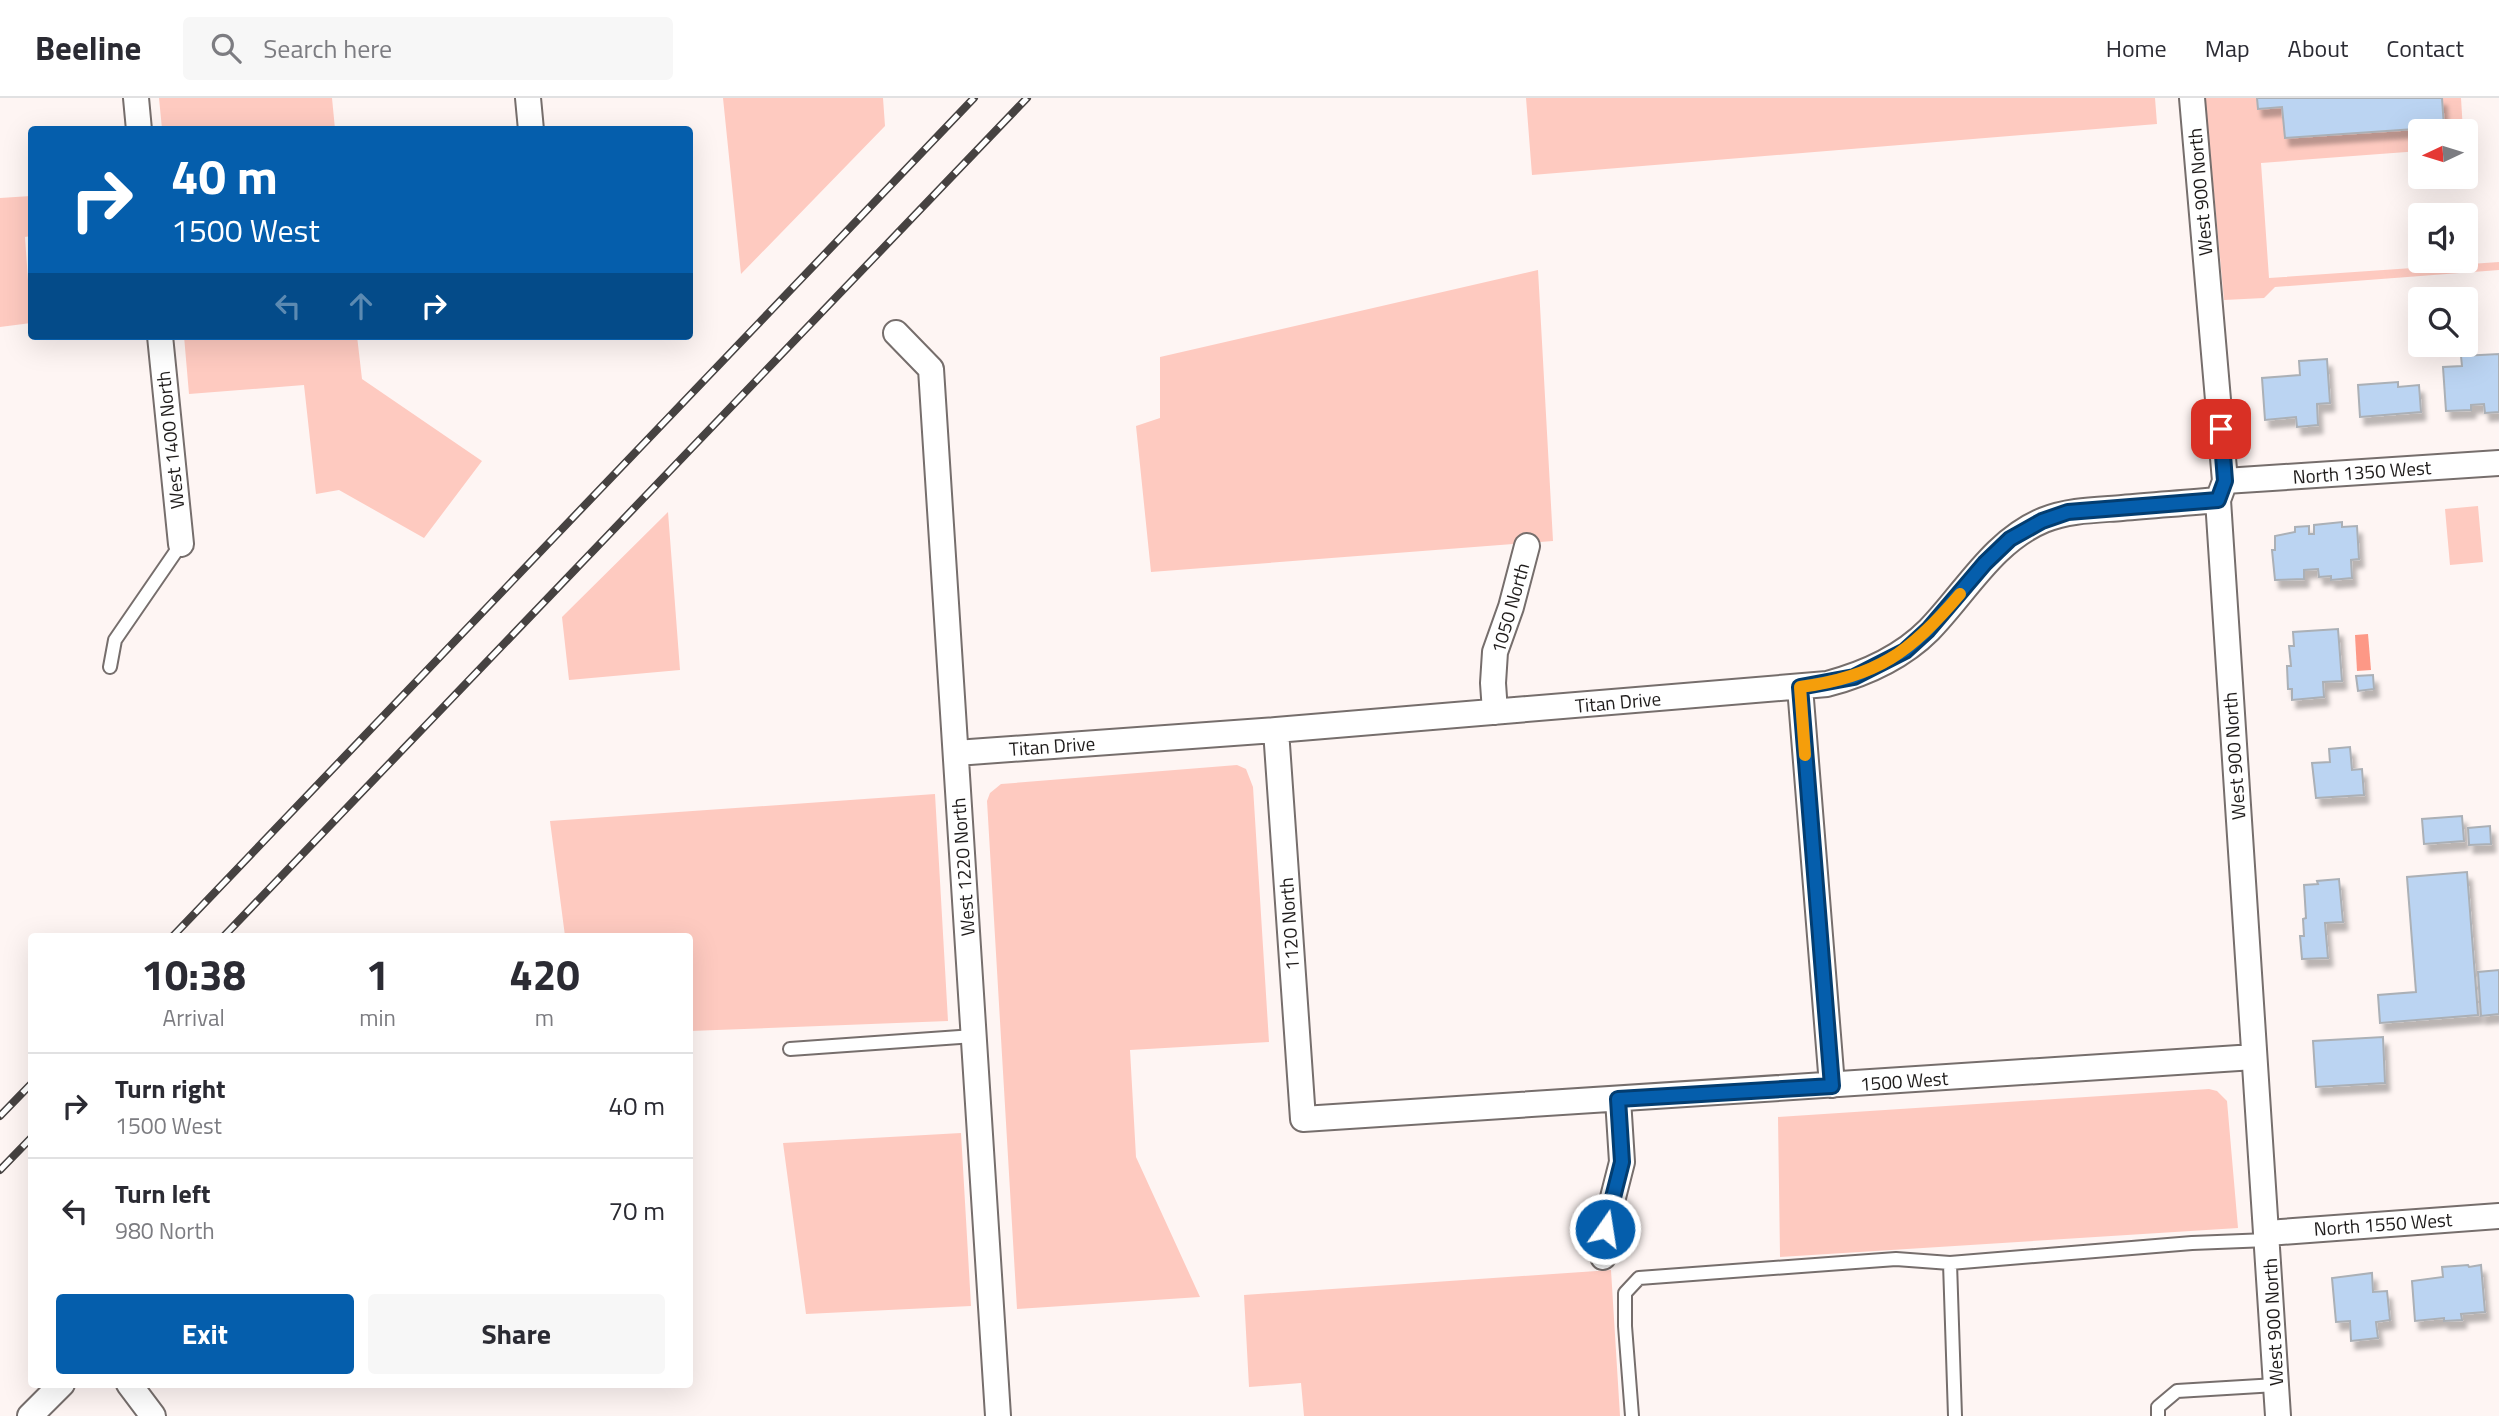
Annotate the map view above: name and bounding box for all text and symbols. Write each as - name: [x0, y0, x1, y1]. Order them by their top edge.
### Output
- search box: [183, 17, 673, 80]
- text: Beeline: [35, 23, 141, 73]
- icon: search: [207, 29, 245, 67]
- text: Search here: [263, 29, 392, 68]
- text: Home: [2106, 30, 2167, 66]
- text: Map: [2205, 30, 2250, 66]
- text: About: [2288, 30, 2348, 66]
- text: Contact: [2386, 30, 2464, 66]
- north arrow: [2408, 119, 2478, 189]
- map controls: [2408, 119, 2478, 357]
- street label: West 900 North: [2179, 127, 2220, 257]
- text: 40 m: [171, 138, 278, 213]
- icon: right: [56, 154, 147, 245]
- button: sound: [2408, 203, 2478, 273]
- text: 1500 West: [171, 206, 320, 254]
- icon: left: [269, 287, 307, 325]
- icon: ahead: [342, 287, 380, 325]
- icon: right: [415, 287, 453, 325]
- button: search: [2408, 287, 2478, 357]
- street label: West 1400 North: [148, 370, 191, 511]
- pin: [2191, 399, 2251, 459]
- icon: arrive: [2202, 410, 2240, 448]
- street label: North 1350 West: [2292, 452, 2432, 491]
- street label: 1050 North: [1483, 559, 1536, 657]
- street label: Titan Drive: [1574, 683, 1662, 720]
- street label: West 900 North: [2215, 691, 2252, 821]
- street label: Titan Drive: [1008, 728, 1096, 763]
- street label: West 1220 North: [943, 797, 982, 937]
- street label: 1120 North: [1271, 877, 1306, 971]
- text: 10:38: [141, 942, 246, 1006]
- text: 1: [366, 942, 389, 1006]
- text: 420: [509, 942, 580, 1006]
- text: Arrival: [162, 1000, 225, 1035]
- text: min: [359, 1000, 396, 1035]
- text: m: [535, 1000, 554, 1035]
- street label: 1500 West: [1859, 1063, 1949, 1098]
- text: Turn right: [115, 1069, 226, 1108]
- text: 40 m: [608, 1086, 665, 1125]
- icon: right: [56, 1087, 94, 1125]
- text: 1500 West: [115, 1108, 222, 1143]
- text: Turn left: [115, 1174, 210, 1213]
- text: 70 m: [608, 1191, 665, 1230]
- icon: left: [56, 1192, 94, 1230]
- position arrow: [1568, 1192, 1642, 1266]
- street label: North 1550 West: [2313, 1204, 2453, 1243]
- text: 980 North: [115, 1213, 215, 1248]
- street label: West 900 North: [2255, 1257, 2290, 1387]
- button: Exit: [56, 1294, 354, 1374]
- button: Share: [368, 1294, 665, 1374]

